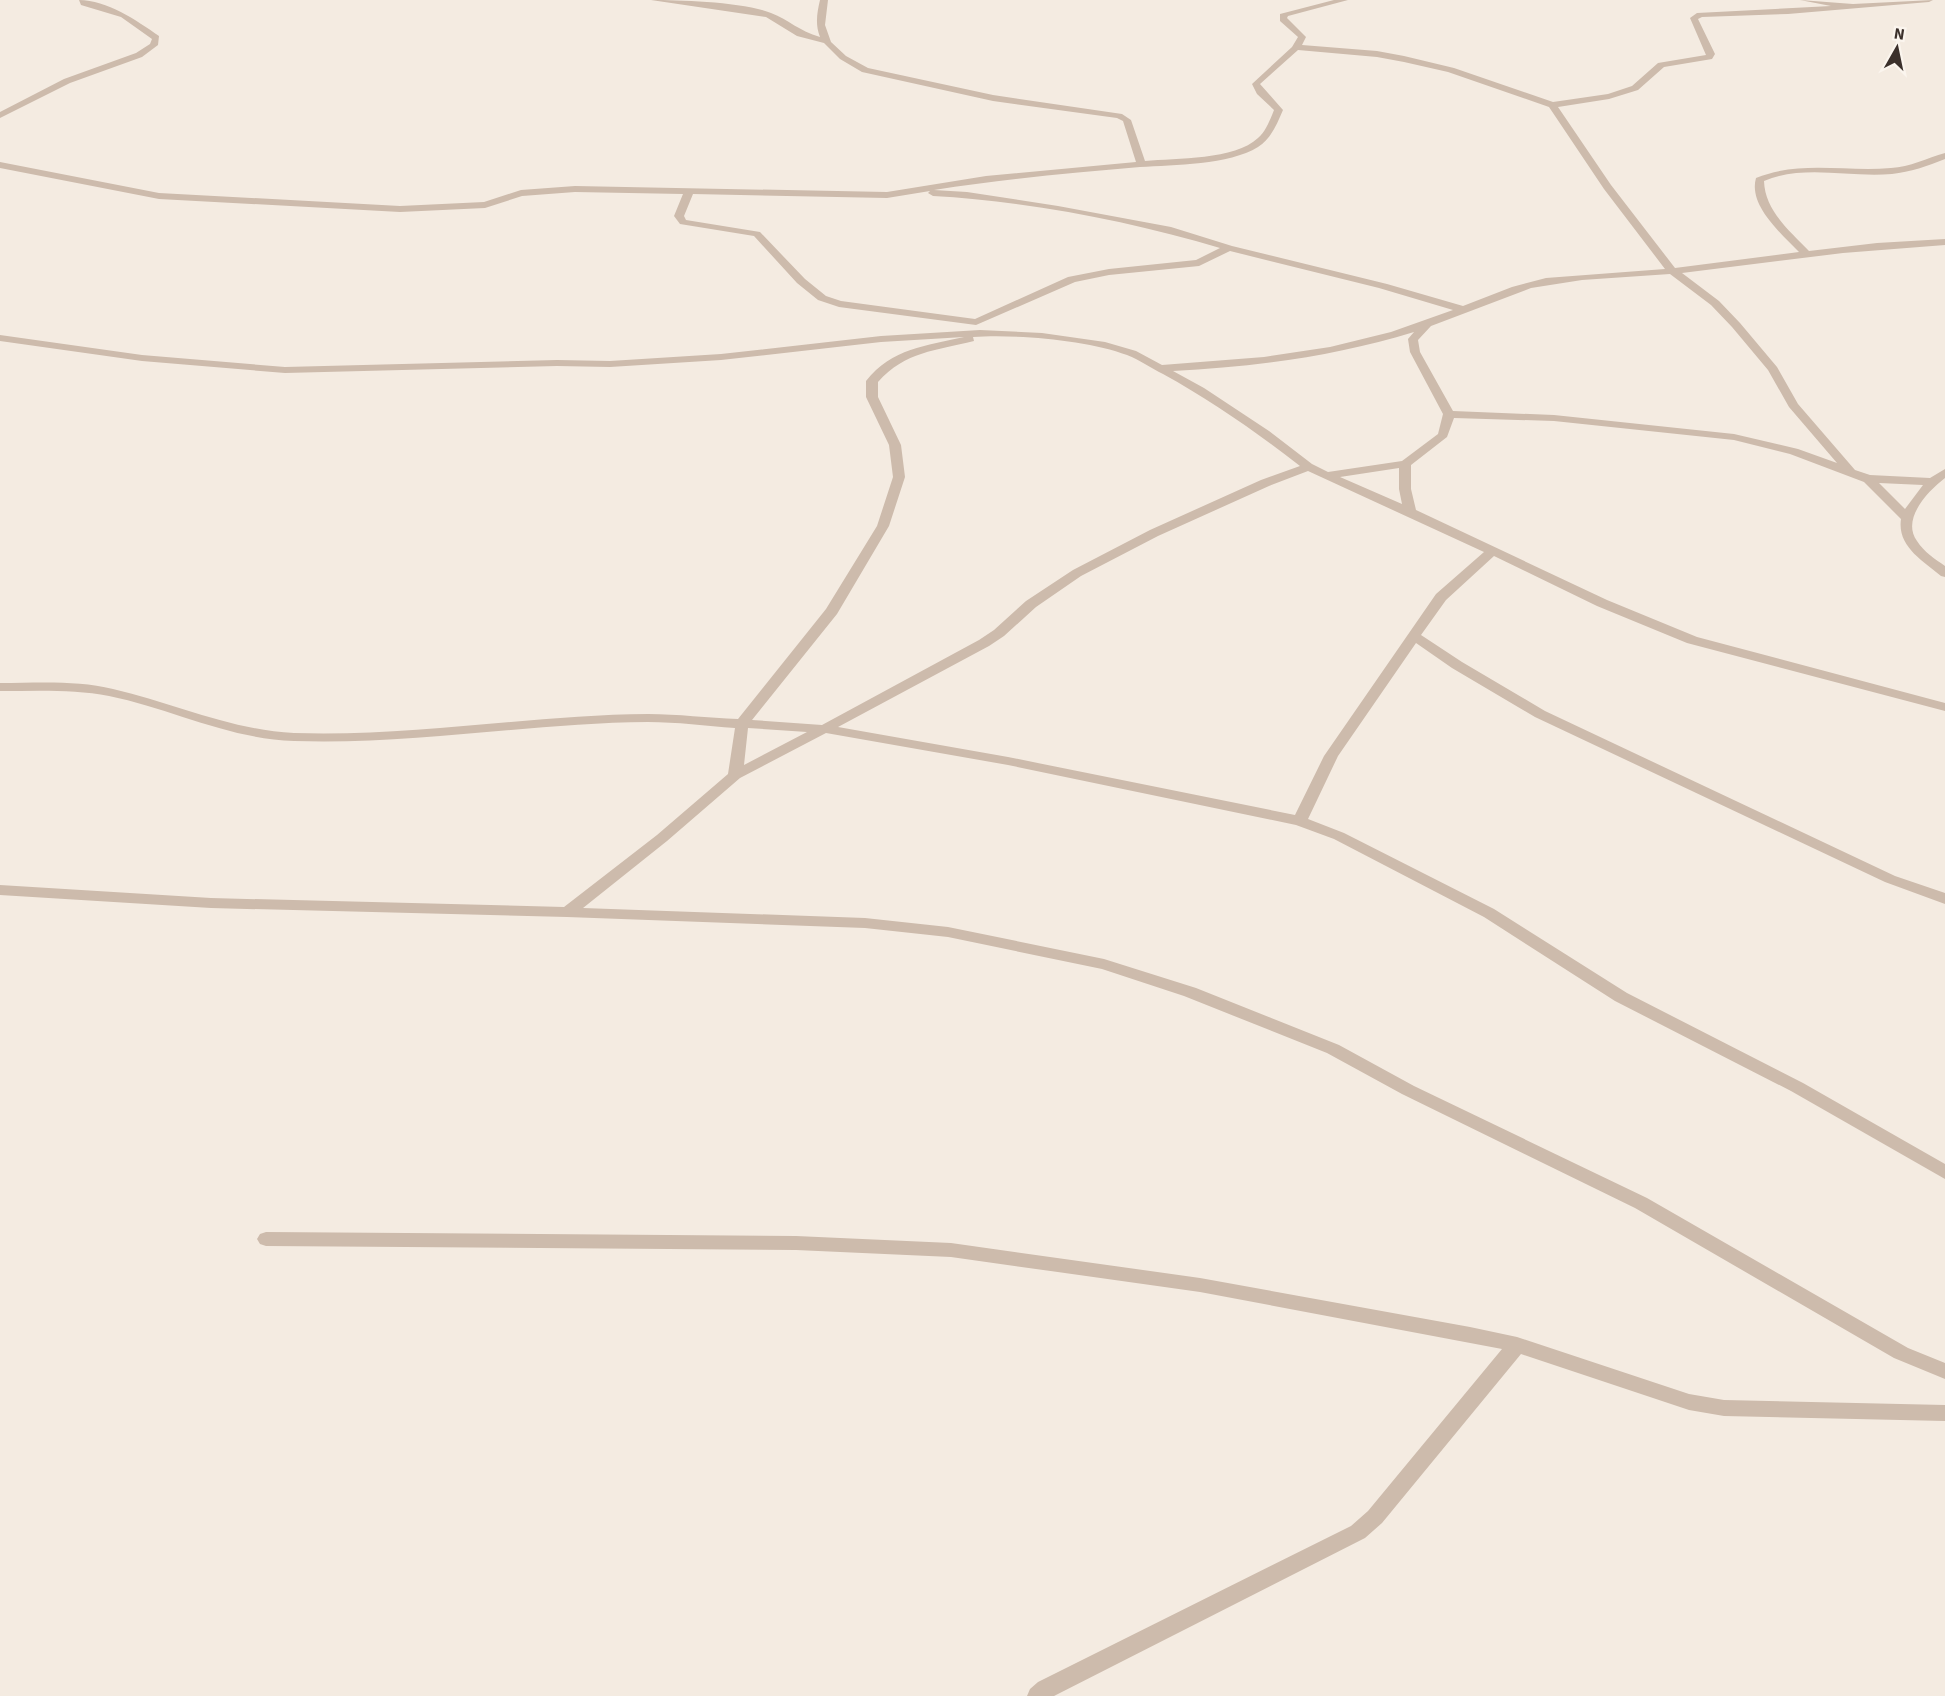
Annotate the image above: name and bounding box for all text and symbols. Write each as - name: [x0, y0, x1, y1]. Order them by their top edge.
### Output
- north arrow: [1867, 18, 1927, 78]
- text: N: [1892, 22, 1906, 46]

